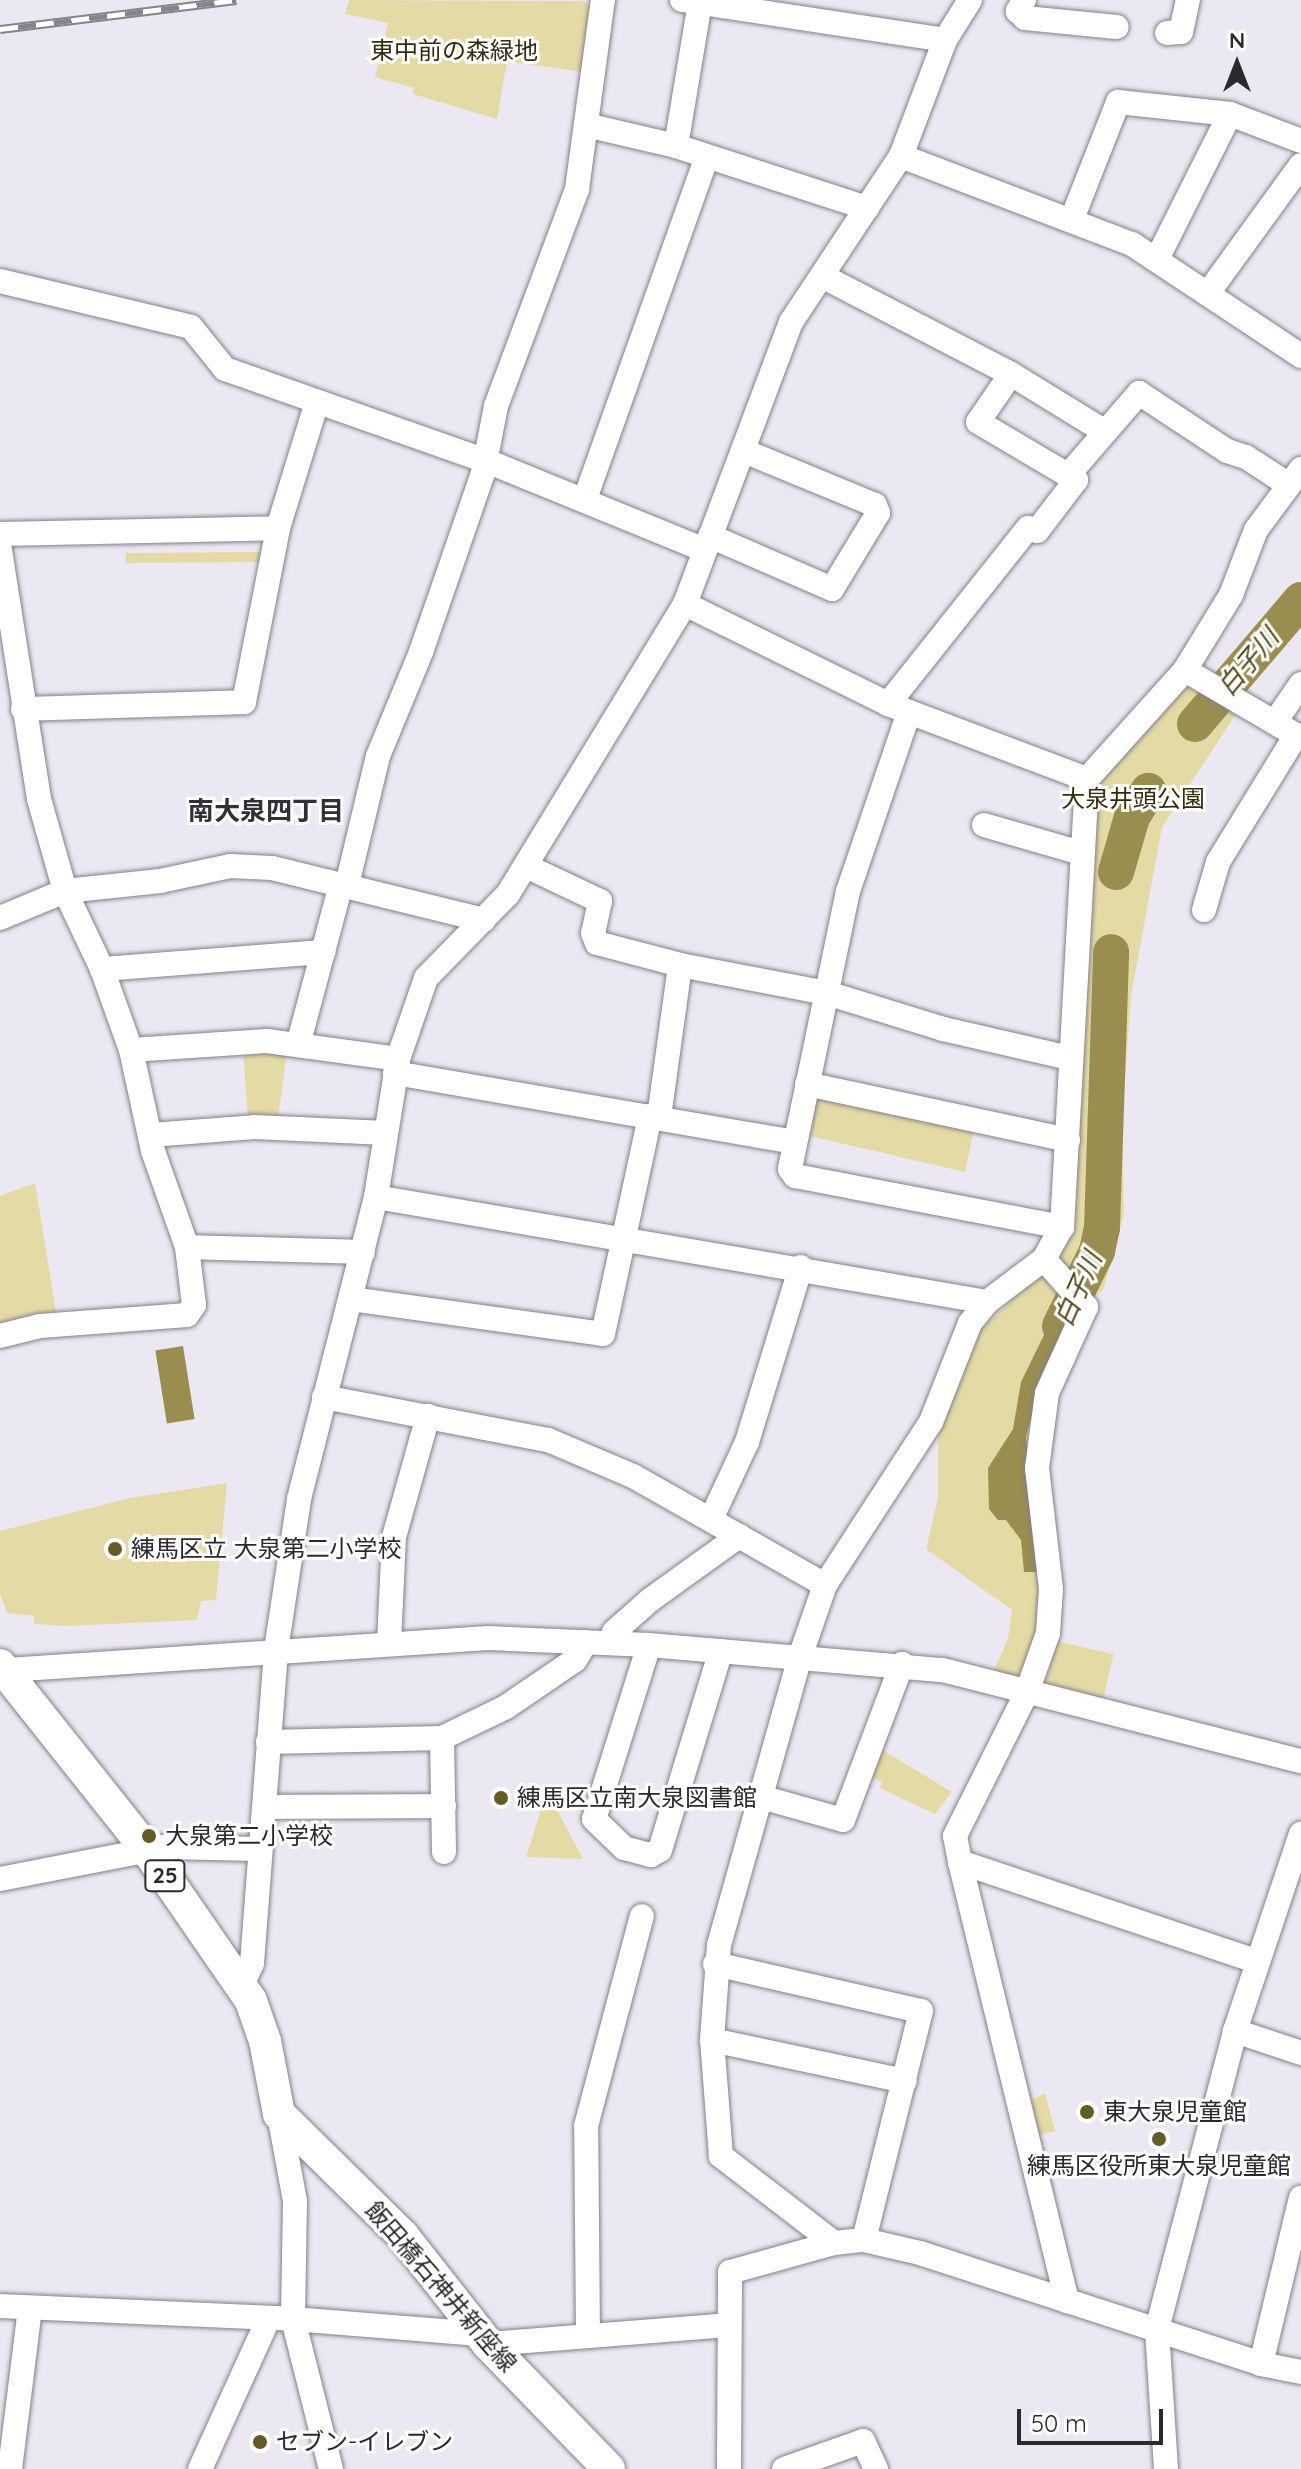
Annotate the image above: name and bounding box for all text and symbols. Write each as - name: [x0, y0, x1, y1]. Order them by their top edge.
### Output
- north arrow: [1197, 24, 1277, 104]
- text: N: [1229, 26, 1245, 54]
- park label: 東中前の森緑地: [370, 37, 538, 65]
- water label: 白子川: [1211, 622, 1285, 702]
- park label: 大泉井頭公園: [1061, 785, 1205, 813]
- district label: 南大泉四丁目: [188, 795, 344, 827]
- water label: 白子川: [1048, 1247, 1108, 1331]
- place label: 練馬区立 大泉第二小学校: [131, 1535, 402, 1563]
- marker: 練馬区立 大泉第二小学校: [106, 1540, 124, 1558]
- place label: 練馬区立南大泉図書館: [517, 1784, 757, 1812]
- marker: 練馬区立南大泉図書館: [492, 1789, 510, 1807]
- place label: 大泉第二小学校: [165, 1822, 333, 1850]
- marker: 大泉第二小学校: [140, 1827, 158, 1845]
- road number: 25: [143, 1858, 187, 1894]
- place label: 東大泉児童館: [1103, 2098, 1247, 2126]
- marker: 東大泉児童館: [1078, 2103, 1096, 2121]
- marker: 練馬区役所東大泉児童館: [1150, 2130, 1168, 2148]
- place label: 練馬区役所東大泉児童館: [1027, 2152, 1291, 2180]
- street label: 飯田橋石神井新座線: [359, 2196, 523, 2378]
- scale bar: [1021, 2393, 1167, 2443]
- text: 50 m: [1031, 2408, 1087, 2438]
- place label: セブン-イレブン: [276, 2428, 453, 2456]
- marker: セブン-イレブン: [251, 2433, 269, 2451]

